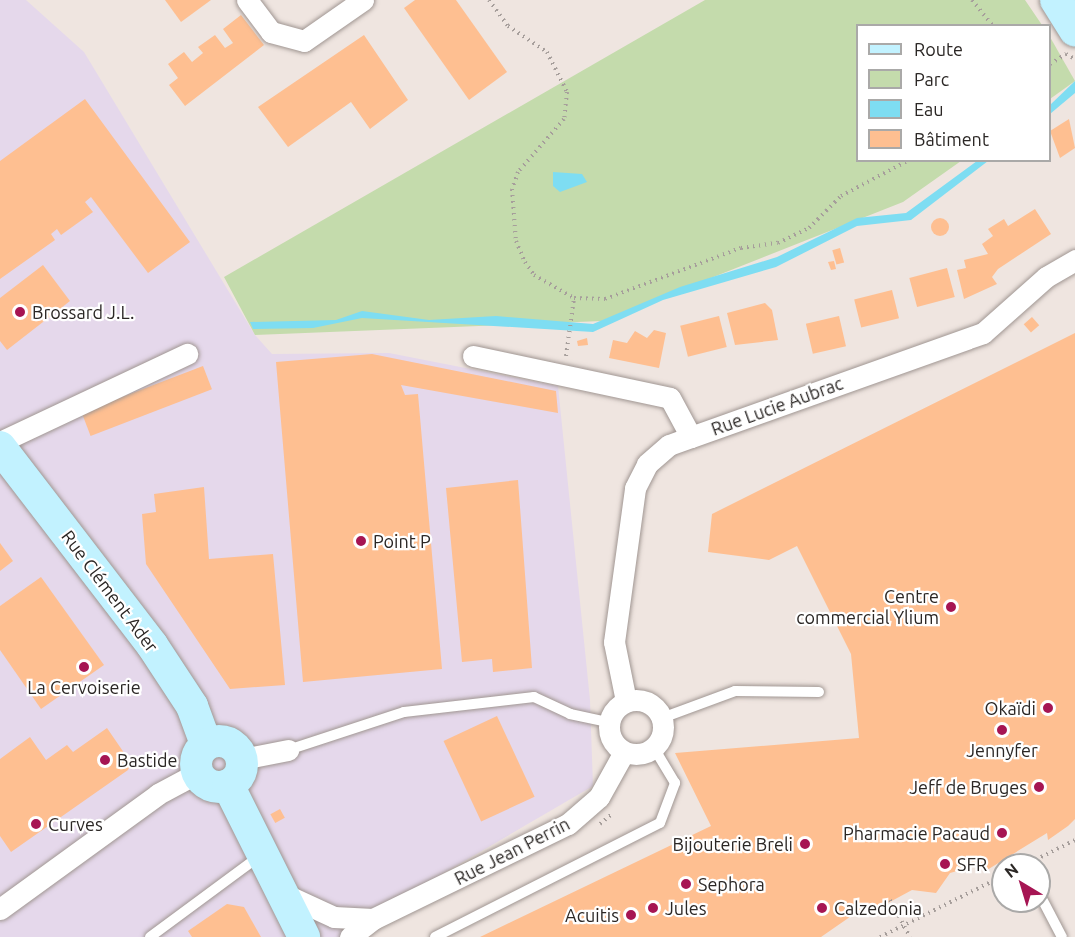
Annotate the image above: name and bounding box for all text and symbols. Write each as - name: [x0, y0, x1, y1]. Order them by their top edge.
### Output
- legend: [856, 24, 1051, 162]
- text: Route: [914, 39, 963, 59]
- text: Parc: [914, 69, 949, 89]
- text: Eau: [914, 99, 944, 119]
- text: Bâtiment: [914, 129, 989, 149]
- place label: Brossard J.L.: [32, 301, 134, 323]
- marker: Brossard J.L.: [13, 305, 27, 319]
- street label: Rue Lucie Aubrac: [708, 372, 846, 440]
- street label: Rue Clément Ader: [57, 526, 163, 656]
- place label: Point P: [373, 530, 431, 552]
- marker: Point P: [354, 534, 368, 548]
- place label: Centre commercial Ylium: [796, 586, 939, 628]
- marker: Centre commercial Ylium: [944, 600, 958, 614]
- marker: La Cervoiserie: [77, 660, 91, 674]
- place label: La Cervoiserie: [27, 676, 141, 698]
- place label: Okaïdi: [984, 697, 1036, 719]
- marker: Okaïdi: [1041, 701, 1055, 715]
- marker: Jennyfer: [995, 723, 1009, 737]
- place label: Jennyfer: [966, 739, 1038, 761]
- place label: Bastide: [117, 749, 177, 771]
- marker: Bastide: [98, 753, 112, 767]
- place label: Jeff de Bruges: [909, 776, 1027, 798]
- marker: Jeff de Bruges: [1032, 780, 1046, 794]
- place label: Curves: [48, 813, 103, 835]
- street label: Rue Jean Perrin: [451, 813, 573, 889]
- marker: Curves: [29, 817, 43, 831]
- place label: Pharmacie Pacaud: [843, 822, 990, 844]
- marker: Pharmacie Pacaud: [995, 826, 1009, 840]
- place label: Bijouterie Breli: [673, 833, 793, 855]
- marker: Bijouterie Breli: [798, 837, 812, 851]
- place label: SFR: [957, 853, 987, 875]
- north arrow: [991, 853, 1051, 913]
- marker: SFR: [938, 857, 952, 871]
- text: N: [1001, 860, 1021, 881]
- place label: Sephora: [698, 873, 765, 895]
- marker: Sephora: [679, 877, 693, 891]
- place label: Jules: [665, 897, 707, 919]
- place label: Calzedonia: [834, 897, 922, 919]
- marker: Jules: [646, 901, 660, 915]
- marker: Calzedonia: [815, 901, 829, 915]
- place label: Acuitis: [565, 904, 619, 926]
- marker: Acuitis: [624, 908, 638, 922]

